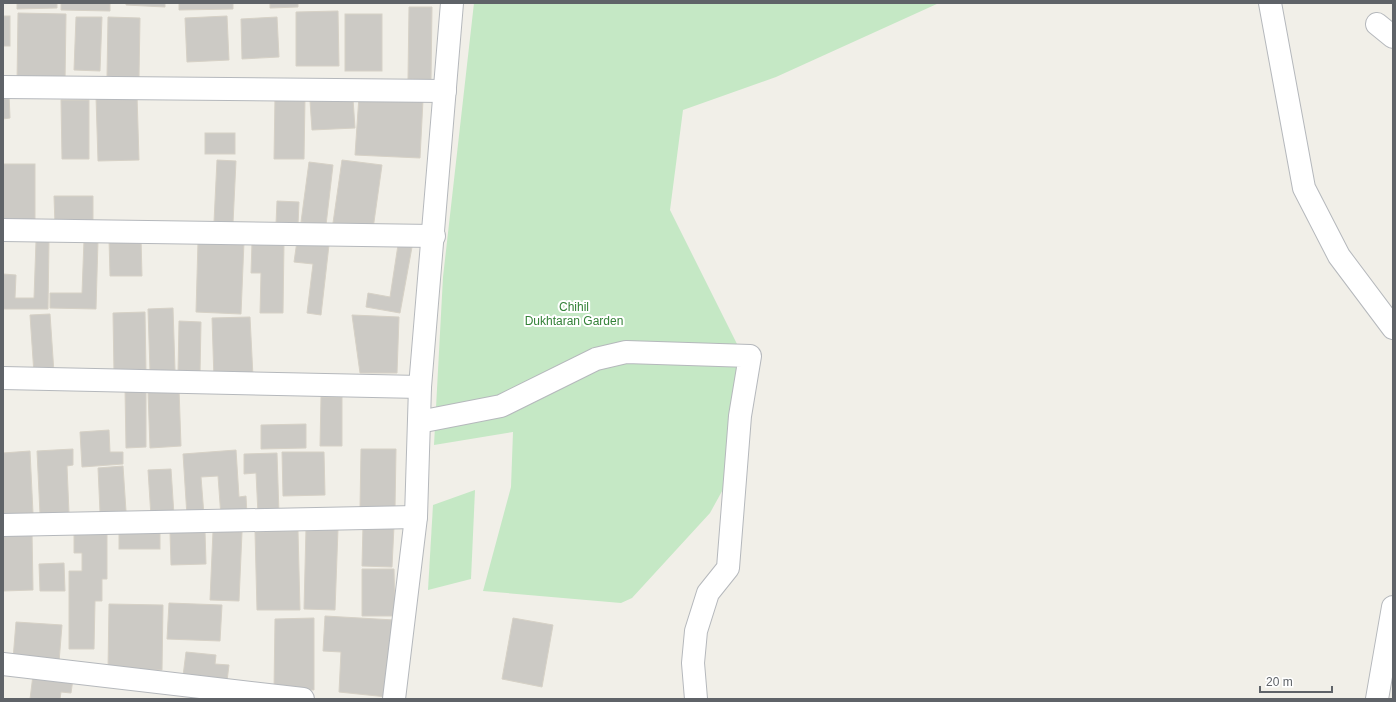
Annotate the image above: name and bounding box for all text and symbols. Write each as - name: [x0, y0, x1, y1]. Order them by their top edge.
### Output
- park label: Chihil Dukhtaran Garden: [525, 300, 623, 328]
- scale bar: [1260, 668, 1332, 694]
- text: 20 m: [1266, 675, 1293, 689]

